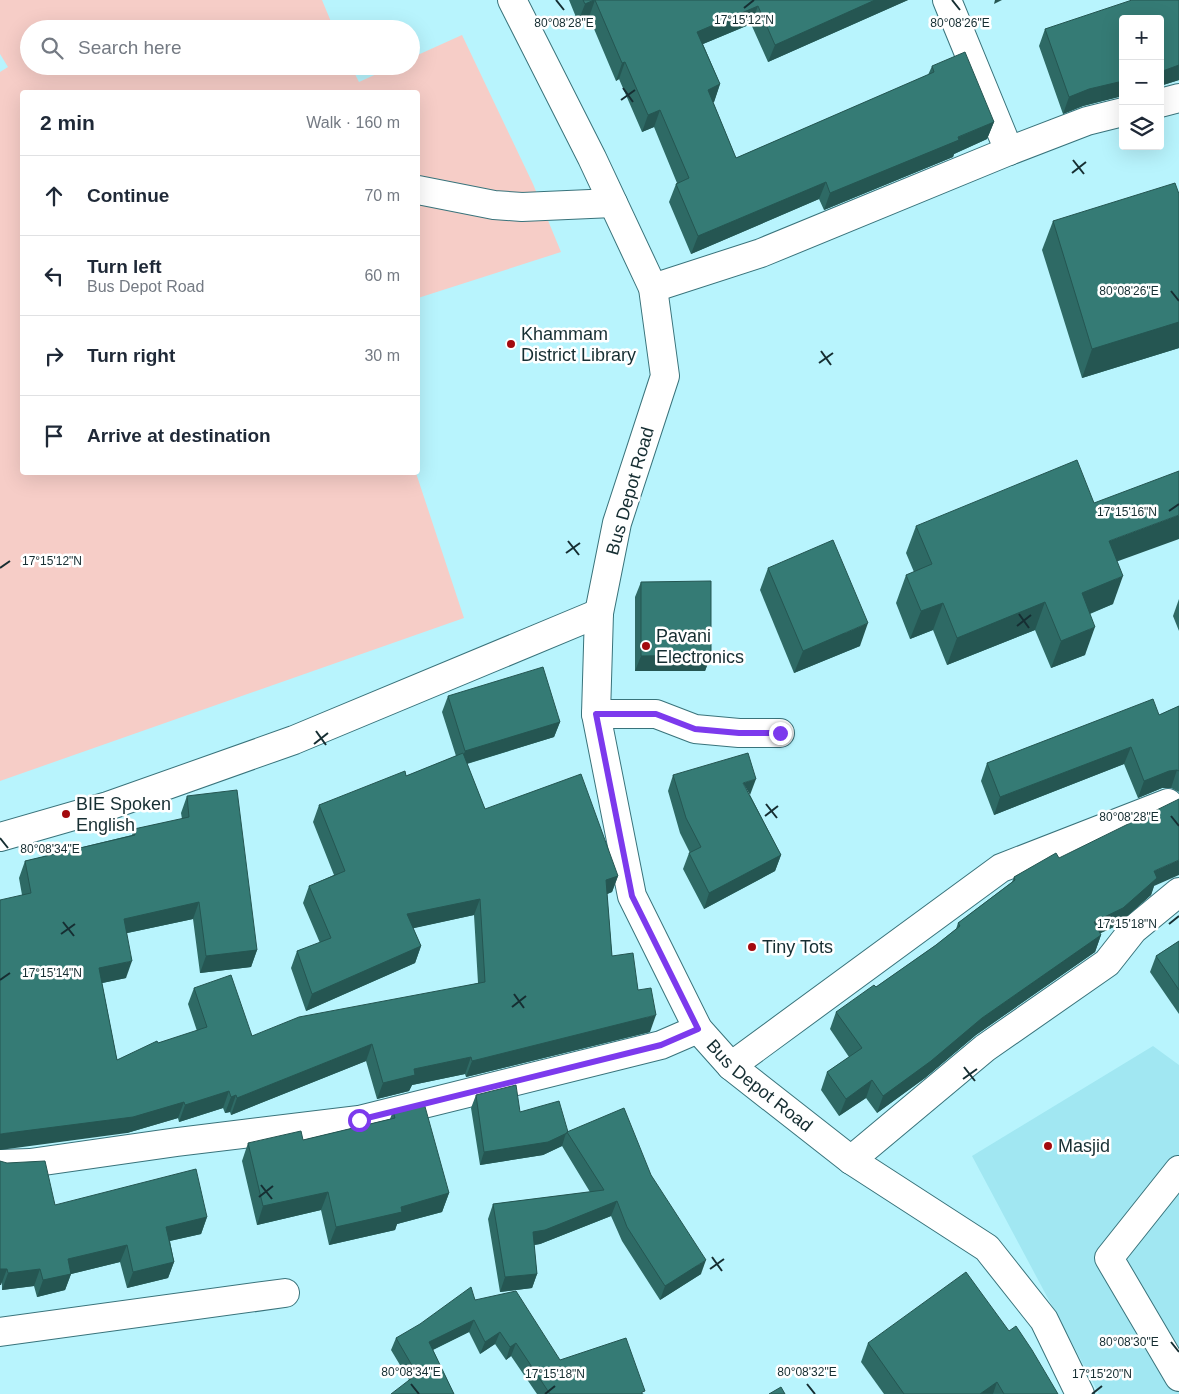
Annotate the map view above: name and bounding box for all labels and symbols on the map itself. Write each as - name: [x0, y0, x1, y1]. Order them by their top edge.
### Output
- text: 17°15'12"N: [714, 13, 774, 27]
- text: 80°08'28"E: [534, 16, 594, 30]
- text: 80°08'26"E: [930, 16, 990, 30]
- text: 80°08'26"E: [1099, 284, 1159, 298]
- place label: Khammam District Library: [521, 324, 636, 365]
- marker: Khammam District Library: [505, 338, 517, 350]
- street label: Bus Depot Road: [602, 425, 658, 557]
- text: 17°15'16"N: [1097, 505, 1157, 519]
- text: 17°15'12"N: [22, 554, 82, 568]
- place label: Pavani Electronics: [656, 626, 744, 667]
- marker: Pavani Electronics: [640, 640, 652, 652]
- route end: [769, 722, 792, 745]
- place label: BIE Spoken English: [76, 794, 171, 835]
- marker: BIE Spoken English: [60, 808, 72, 820]
- text: 80°08'28"E: [1099, 810, 1159, 824]
- text: 80°08'34"E: [20, 842, 80, 856]
- text: 17°15'18"N: [1097, 917, 1157, 931]
- place label: Tiny Tots: [762, 937, 833, 957]
- marker: Tiny Tots: [746, 941, 758, 953]
- text: 17°15'14"N: [22, 966, 82, 980]
- street label: Bus Depot Road: [702, 1036, 816, 1136]
- route start: [348, 1109, 371, 1132]
- place label: Masjid: [1058, 1136, 1110, 1156]
- marker: Masjid: [1042, 1140, 1054, 1152]
- text: 80°08'30"E: [1099, 1335, 1159, 1349]
- text: 80°08'34"E: [381, 1365, 441, 1379]
- text: 80°08'32"E: [777, 1365, 837, 1379]
- text: 17°15'18"N: [525, 1367, 585, 1381]
- text: 17°15'20"N: [1072, 1367, 1132, 1381]

